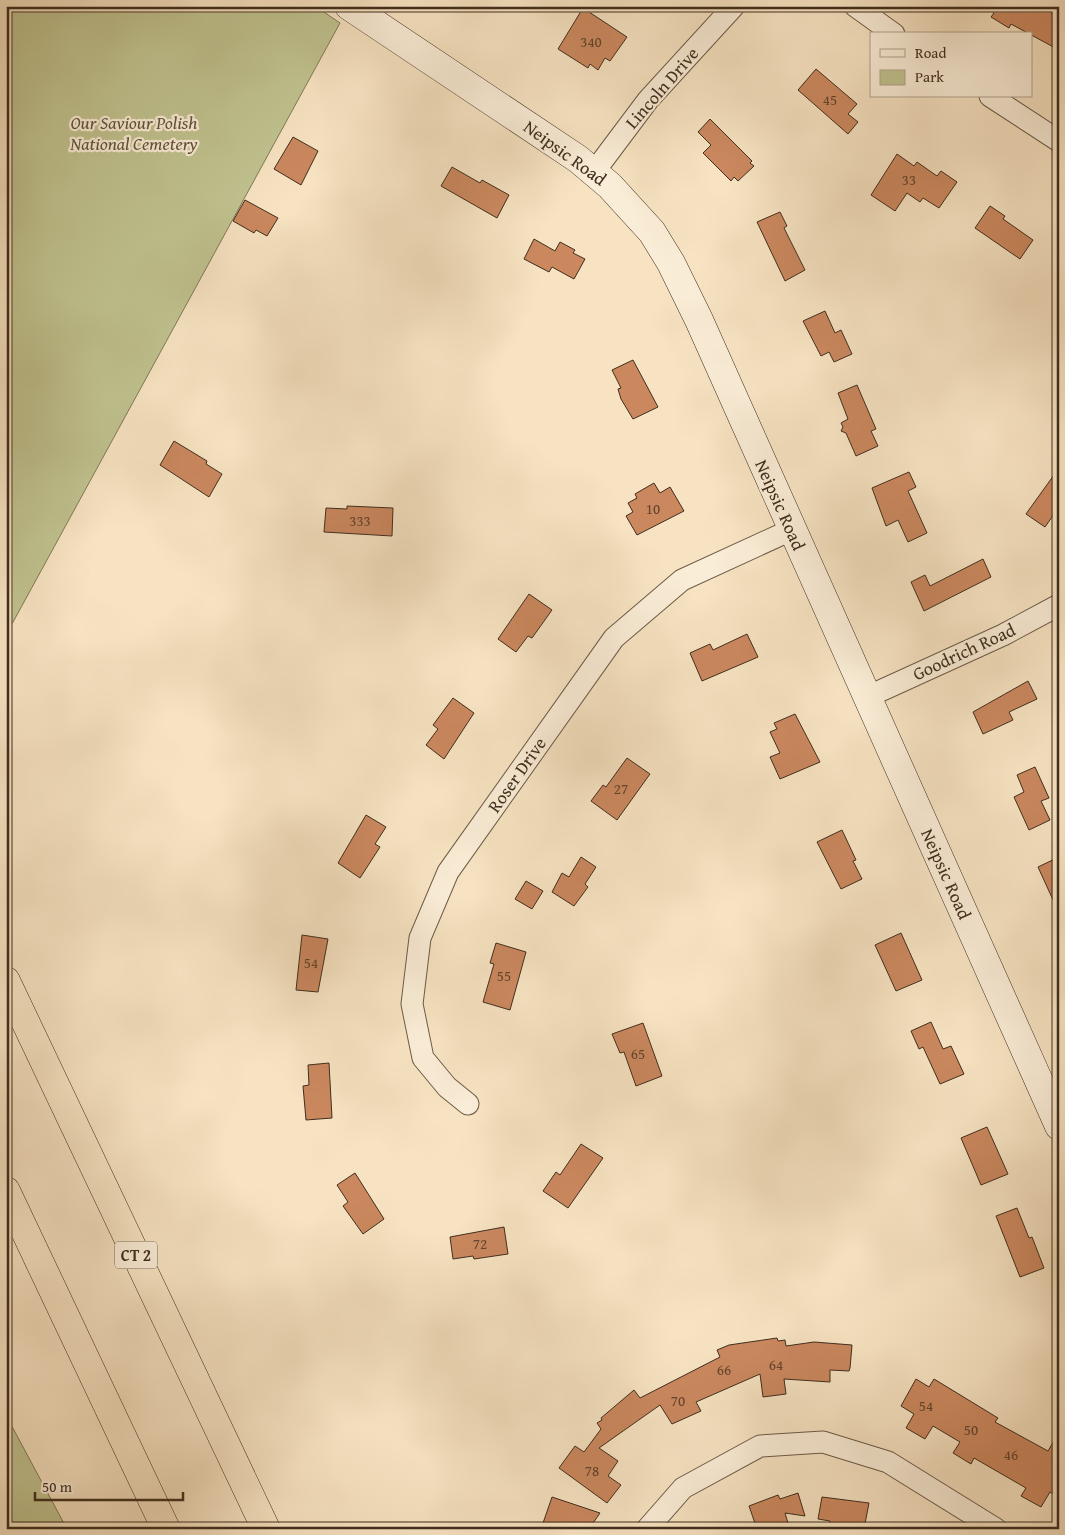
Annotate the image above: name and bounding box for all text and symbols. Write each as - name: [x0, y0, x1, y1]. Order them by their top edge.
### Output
- house number: 340: [580, 31, 602, 52]
- legend: [870, 32, 1032, 98]
- street label: Lincoln Drive: [618, 41, 705, 134]
- text: Road: [915, 42, 946, 63]
- text: Park: [915, 66, 944, 87]
- house number: 45: [823, 89, 837, 110]
- park label: Our Saviour Polish National Cemetery: [69, 109, 198, 157]
- street label: Neipsic Road: [518, 113, 613, 192]
- house number: 33: [902, 169, 916, 190]
- street label: Neipsic Road: [748, 455, 813, 555]
- house number: 10: [646, 498, 660, 519]
- house number: 333: [349, 510, 371, 531]
- street label: Goodrich Road: [908, 616, 1020, 687]
- street label: Roser Drive: [481, 731, 553, 818]
- house number: 27: [614, 778, 628, 799]
- street label: Neipsic Road: [914, 824, 979, 924]
- house number: 54: [304, 952, 318, 973]
- house number: 55: [497, 965, 511, 986]
- house number: 65: [631, 1043, 645, 1064]
- house number: 72: [473, 1233, 487, 1254]
- road number: CT 2: [115, 1242, 157, 1268]
- house number: 64: [769, 1354, 783, 1375]
- house number: 66: [717, 1359, 731, 1380]
- house number: 70: [671, 1390, 685, 1411]
- house number: 54: [919, 1395, 933, 1416]
- house number: 50: [964, 1419, 978, 1440]
- house number: 46: [1004, 1444, 1018, 1465]
- house number: 78: [585, 1460, 599, 1481]
- scale bar: [35, 1470, 182, 1502]
- text: 50 m: [42, 1476, 73, 1497]

